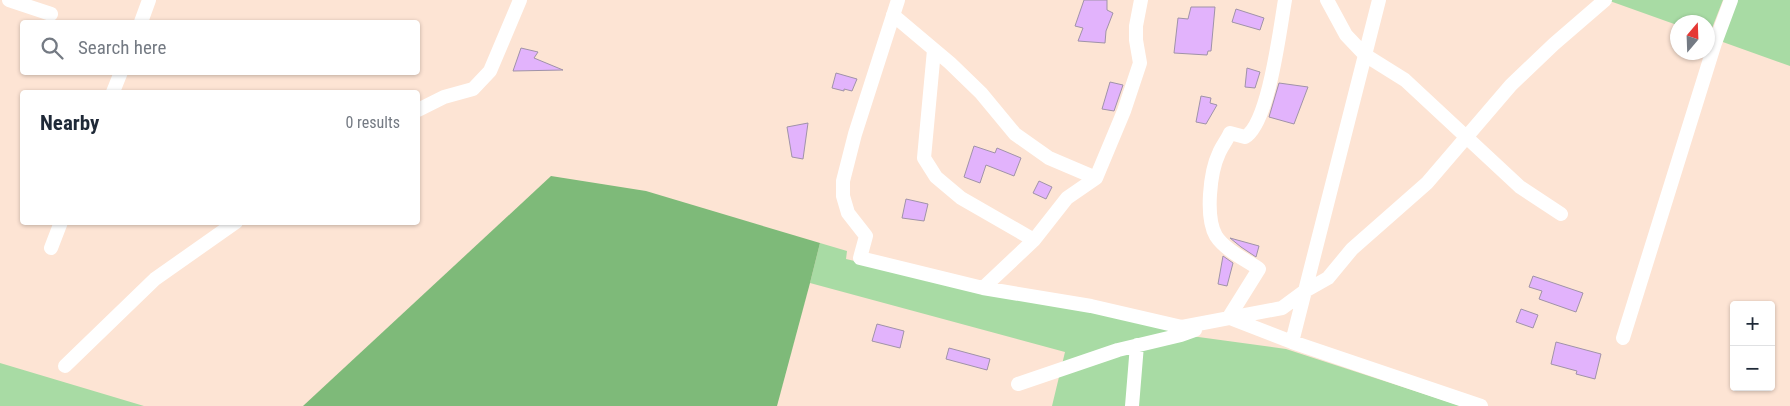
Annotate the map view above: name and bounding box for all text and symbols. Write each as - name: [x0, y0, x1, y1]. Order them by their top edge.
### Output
- north arrow: [1670, 15, 1715, 60]
- search box: [20, 20, 420, 75]
- icon: search: [38, 34, 66, 62]
- text: Search here: [78, 36, 166, 59]
- text: Nearby: [40, 111, 99, 135]
- text: 0 results: [345, 113, 400, 132]
- map controls: [1730, 301, 1775, 391]
- button: +: [1730, 301, 1775, 346]
- button: −: [1730, 346, 1775, 391]

